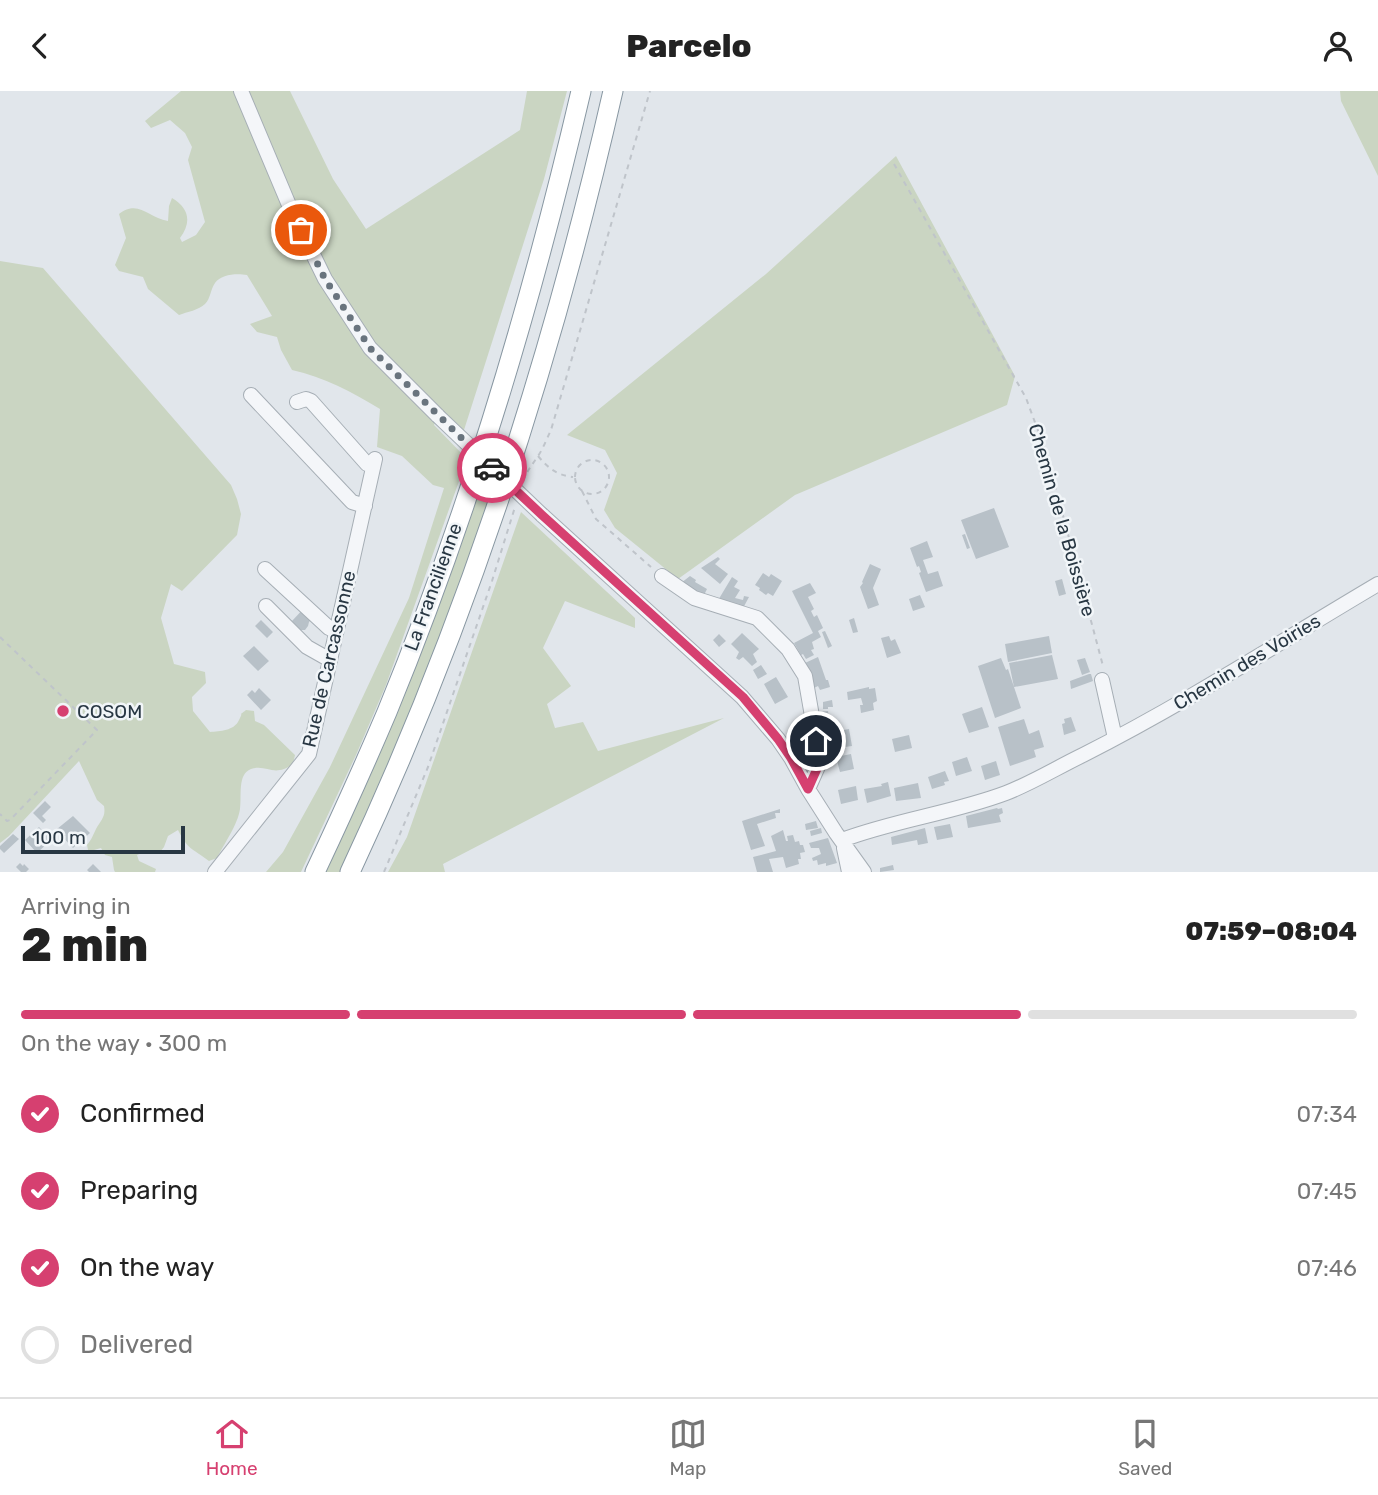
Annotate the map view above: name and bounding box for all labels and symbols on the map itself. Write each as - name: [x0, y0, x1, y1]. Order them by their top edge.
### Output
- pin: [271, 200, 331, 260]
- street label: Chemin de la Boissière: [1023, 421, 1101, 619]
- courier: [457, 433, 527, 503]
- street label: La Francilienne: [399, 520, 467, 654]
- street label: Rue de Carcassonne: [297, 568, 361, 750]
- street label: Chemin des Voiries: [1169, 609, 1325, 715]
- place label: COSOM: [77, 700, 142, 723]
- marker: COSOM: [55, 703, 71, 719]
- pin: [786, 711, 846, 771]
- scale bar: [21, 823, 186, 855]

